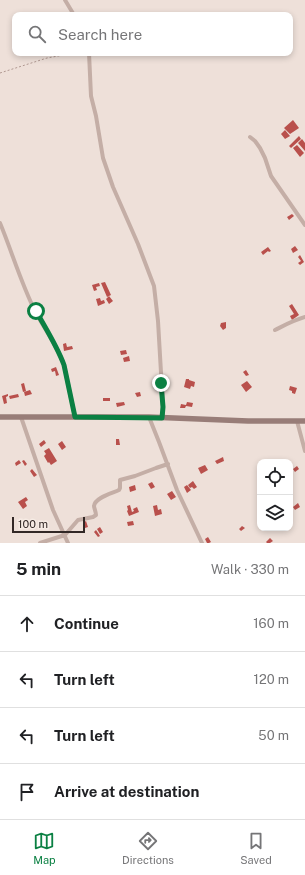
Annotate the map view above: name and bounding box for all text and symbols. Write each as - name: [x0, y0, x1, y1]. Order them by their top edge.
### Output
- search box: [12, 12, 293, 56]
- icon: search: [26, 23, 48, 45]
- text: Search here: [58, 26, 142, 43]
- route start: [27, 302, 45, 320]
- route end: [152, 374, 170, 392]
- map controls: [257, 459, 293, 531]
- button: locate: [257, 459, 293, 495]
- button: layers: [257, 495, 293, 531]
- scale bar: [12, 515, 85, 534]
- text: 100 m: [18, 518, 48, 530]
- text: 5 min: [16, 559, 61, 579]
- text: Walk · 330 m: [211, 562, 289, 577]
- icon: ahead: [16, 613, 38, 635]
- text: Continue: [54, 615, 119, 632]
- text: 160 m: [253, 616, 289, 631]
- icon: left: [16, 669, 38, 691]
- text: Turn left: [54, 671, 115, 688]
- text: 120 m: [254, 672, 289, 687]
- icon: left: [16, 725, 38, 747]
- text: Turn left: [54, 727, 115, 744]
- text: 50 m: [258, 728, 289, 743]
- icon: arrive: [16, 781, 38, 803]
- text: Arrive at destination: [54, 783, 199, 800]
- tab: Map: [33, 830, 56, 866]
- tab: Directions: [122, 830, 174, 866]
- tab: Saved: [240, 830, 272, 866]

